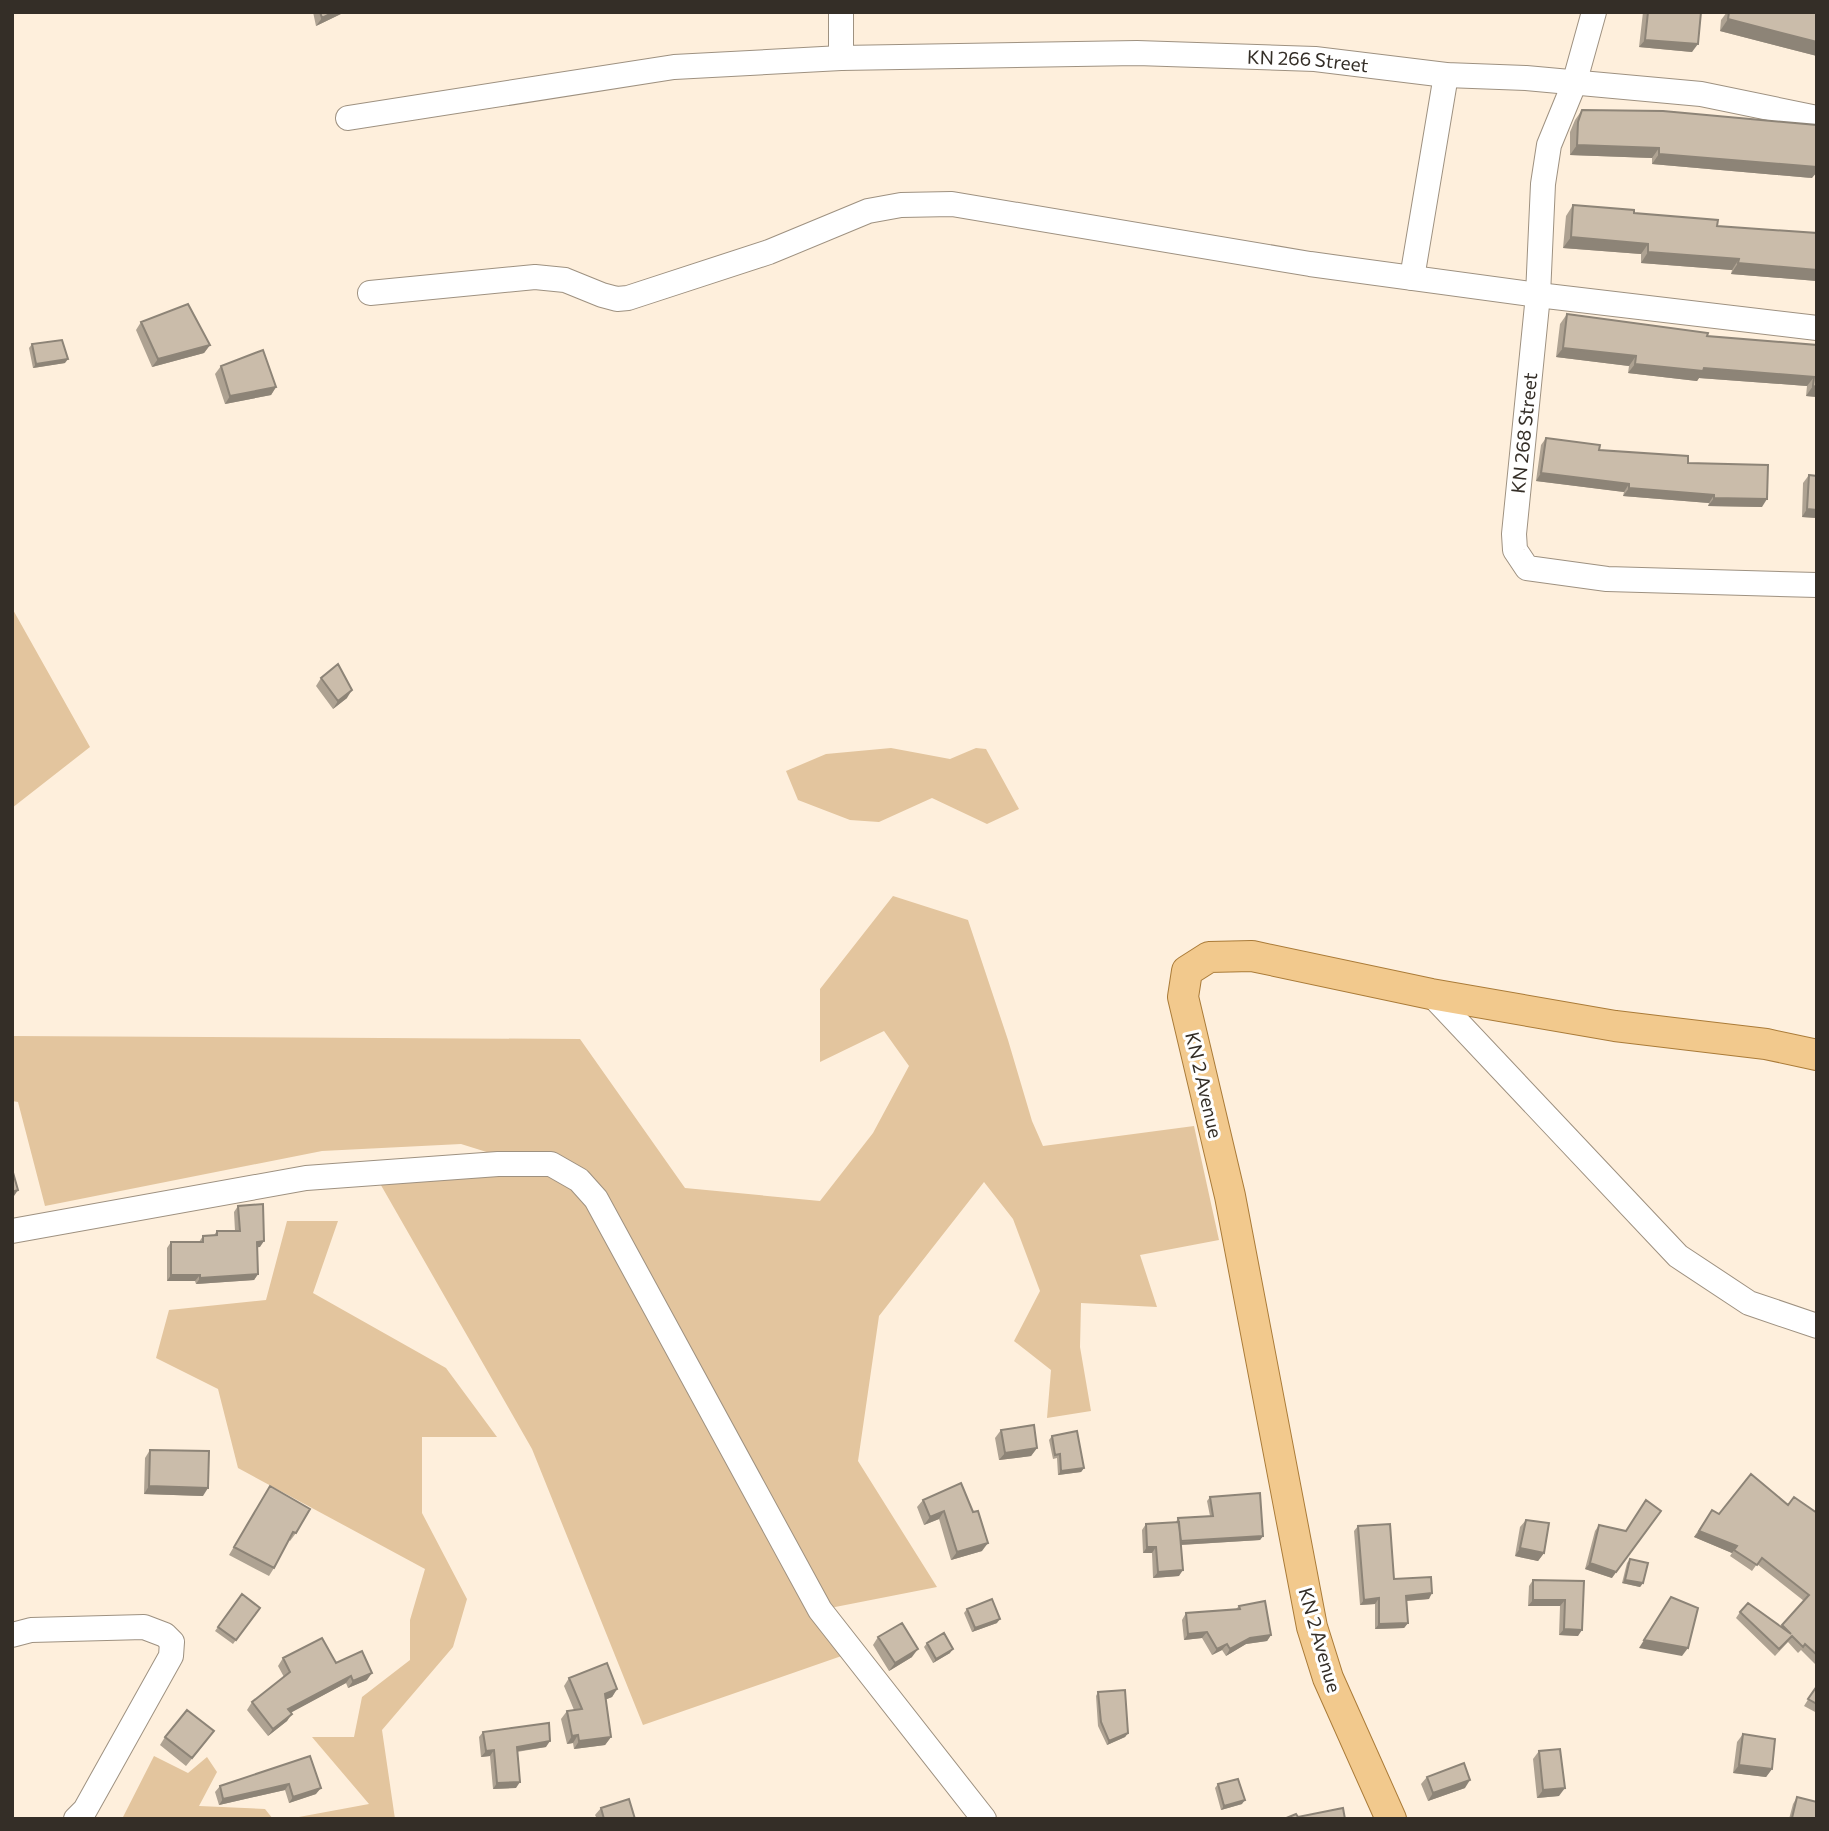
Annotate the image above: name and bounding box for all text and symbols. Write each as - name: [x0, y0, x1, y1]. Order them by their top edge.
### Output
- street label: KN 266 Street: [1247, 45, 1370, 76]
- street label: KN 268 Street: [1506, 371, 1541, 495]
- street label: KN 2 Avenue: [1181, 1030, 1228, 1140]
- street label: KN 2 Avenue: [1295, 1585, 1346, 1695]

